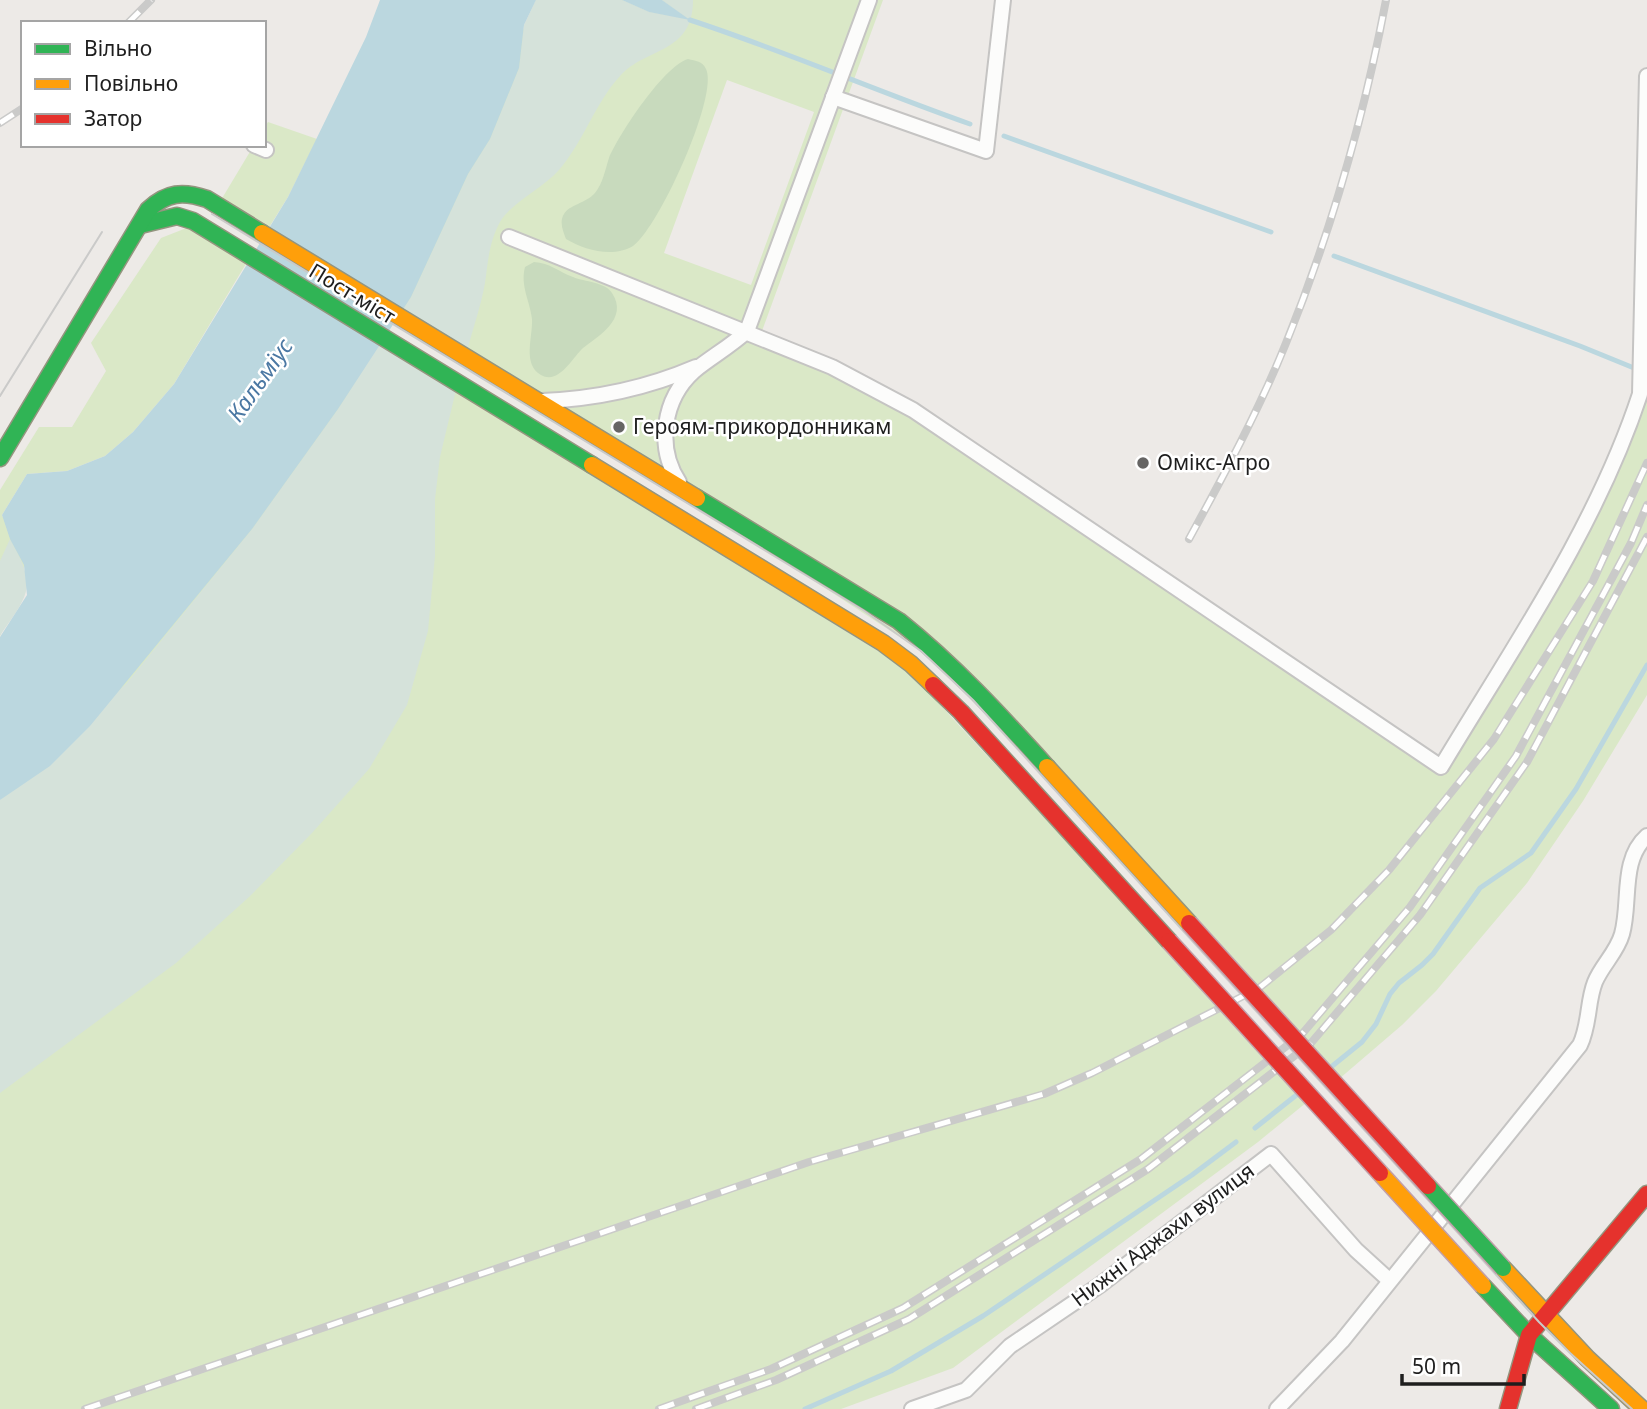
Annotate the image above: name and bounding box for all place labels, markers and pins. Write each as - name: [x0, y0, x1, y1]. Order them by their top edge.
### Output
- place label: Героям-прикордонникам: [633, 412, 891, 440]
- marker: Героям-прикордонникам: [611, 419, 627, 435]
- place label: Омiкс-Агро: [1157, 448, 1270, 476]
- marker: Омiкс-Агро: [1135, 455, 1151, 471]

